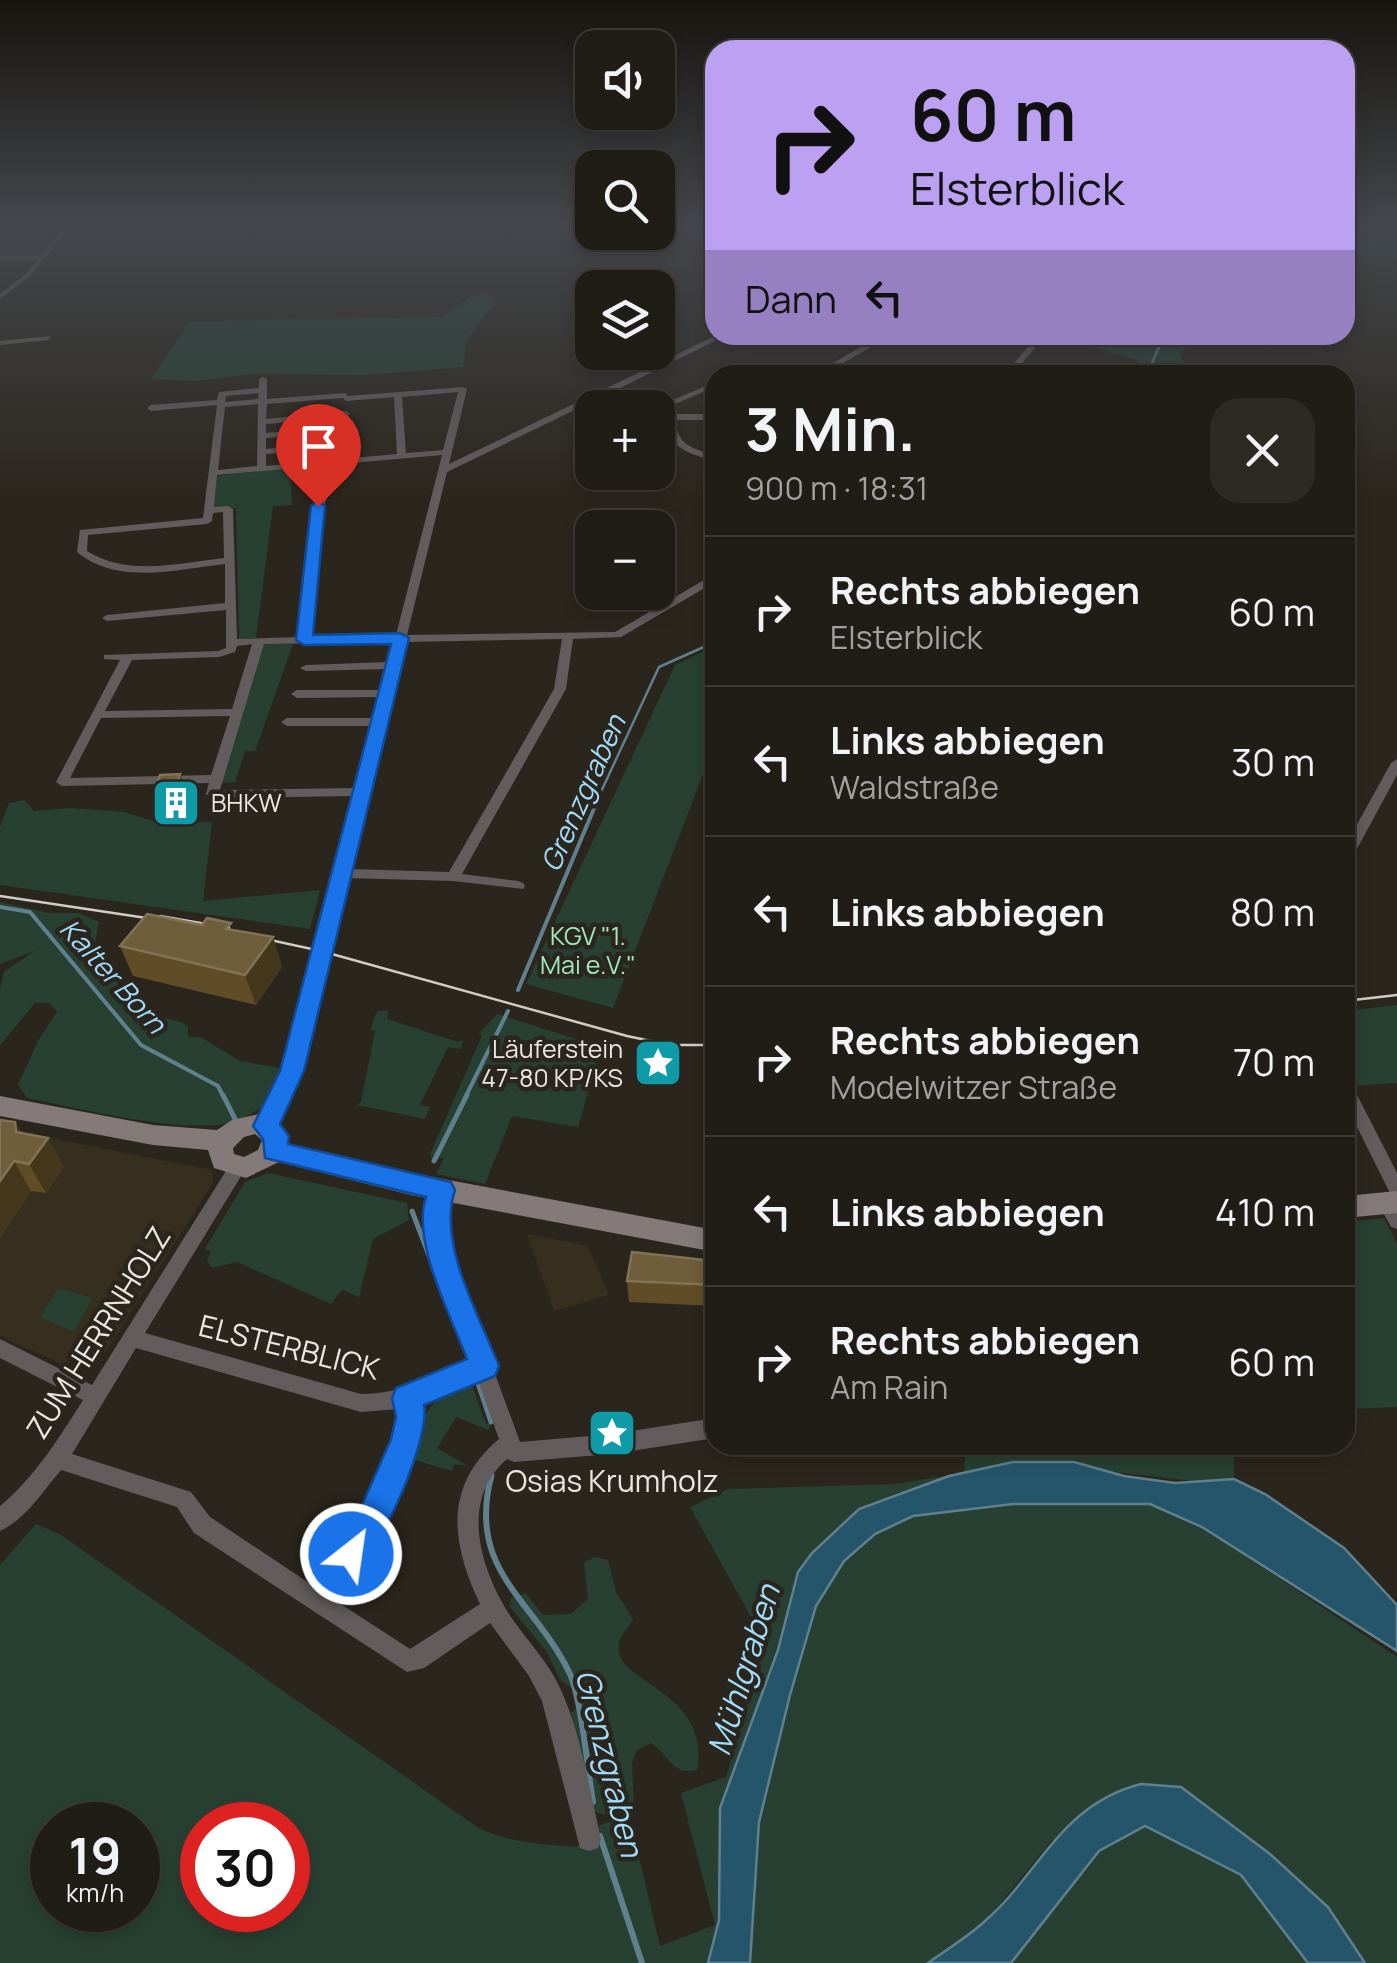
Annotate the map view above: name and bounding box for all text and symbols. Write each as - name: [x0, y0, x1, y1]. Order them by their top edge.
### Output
- map controls: [575, 30, 675, 610]
- button: sound: [575, 30, 675, 130]
- text: 60 m: [910, 66, 1077, 162]
- icon: right: [745, 80, 875, 210]
- button: search: [575, 150, 675, 250]
- text: Elsterblick: [910, 157, 1124, 219]
- button: layers: [575, 270, 675, 370]
- icon: left: [857, 270, 912, 325]
- text: Dann: [745, 272, 837, 324]
- text: 3 Min.: [745, 387, 916, 469]
- button: +: [575, 390, 675, 490]
- button: close: [1210, 398, 1315, 503]
- pin: [276, 404, 361, 507]
- icon: arrive: [291, 419, 346, 474]
- text: 900 m · 18:31: [745, 466, 928, 510]
- button: −: [575, 510, 675, 610]
- text: Rechts abbiegen: [830, 563, 1140, 615]
- icon: right: [745, 584, 800, 639]
- text: 60 m: [1228, 585, 1315, 637]
- text: Elsterblick: [830, 615, 982, 659]
- water label: Grenzgraben: [531, 707, 634, 877]
- text: Links abbiegen: [830, 713, 1105, 765]
- icon: left: [745, 734, 800, 789]
- text: 30 m: [1231, 735, 1315, 787]
- text: Waldstraße: [830, 765, 999, 809]
- building icon: BHKW: [150, 777, 202, 829]
- place label: BHKW: [211, 785, 282, 820]
- icon: left: [745, 884, 800, 939]
- text: Links abbiegen: [830, 885, 1105, 937]
- text: 80 m: [1230, 885, 1315, 937]
- water label: Kalter Born: [52, 910, 176, 1042]
- park label: KGV "1. Mai e.V.": [540, 918, 636, 982]
- text: Rechts abbiegen: [830, 1013, 1140, 1065]
- place label: Läuferstein 47-80 KP/KS: [481, 1031, 623, 1095]
- icon: right: [745, 1034, 800, 1089]
- text: 70 m: [1233, 1035, 1315, 1087]
- place icon: Läuferstein 47-80 KP/KS: [632, 1037, 684, 1089]
- text: Modelwitzer Straße: [830, 1065, 1117, 1109]
- icon: left: [745, 1184, 800, 1239]
- text: Links abbiegen: [830, 1185, 1105, 1237]
- text: 410 m: [1215, 1185, 1315, 1237]
- street label: ZUM HERRNHOLZ: [16, 1218, 179, 1446]
- street label: ELSTERBLICK: [195, 1304, 384, 1389]
- text: Rechts abbiegen: [830, 1313, 1140, 1365]
- icon: right: [745, 1334, 800, 1389]
- text: 60 m: [1228, 1335, 1315, 1387]
- text: Am Rain: [830, 1365, 948, 1409]
- place icon: Osias Krumholz: [586, 1407, 638, 1459]
- place label: Osias Krumholz: [505, 1460, 719, 1501]
- position arrow: [299, 1502, 403, 1606]
- water label: Mühlgraben: [696, 1578, 790, 1760]
- water label: Grenzgraben: [565, 1664, 655, 1862]
- speed limit sign: 30: [180, 1802, 310, 1932]
- text: 19: [69, 1821, 121, 1889]
- text: km/h: [66, 1875, 124, 1910]

